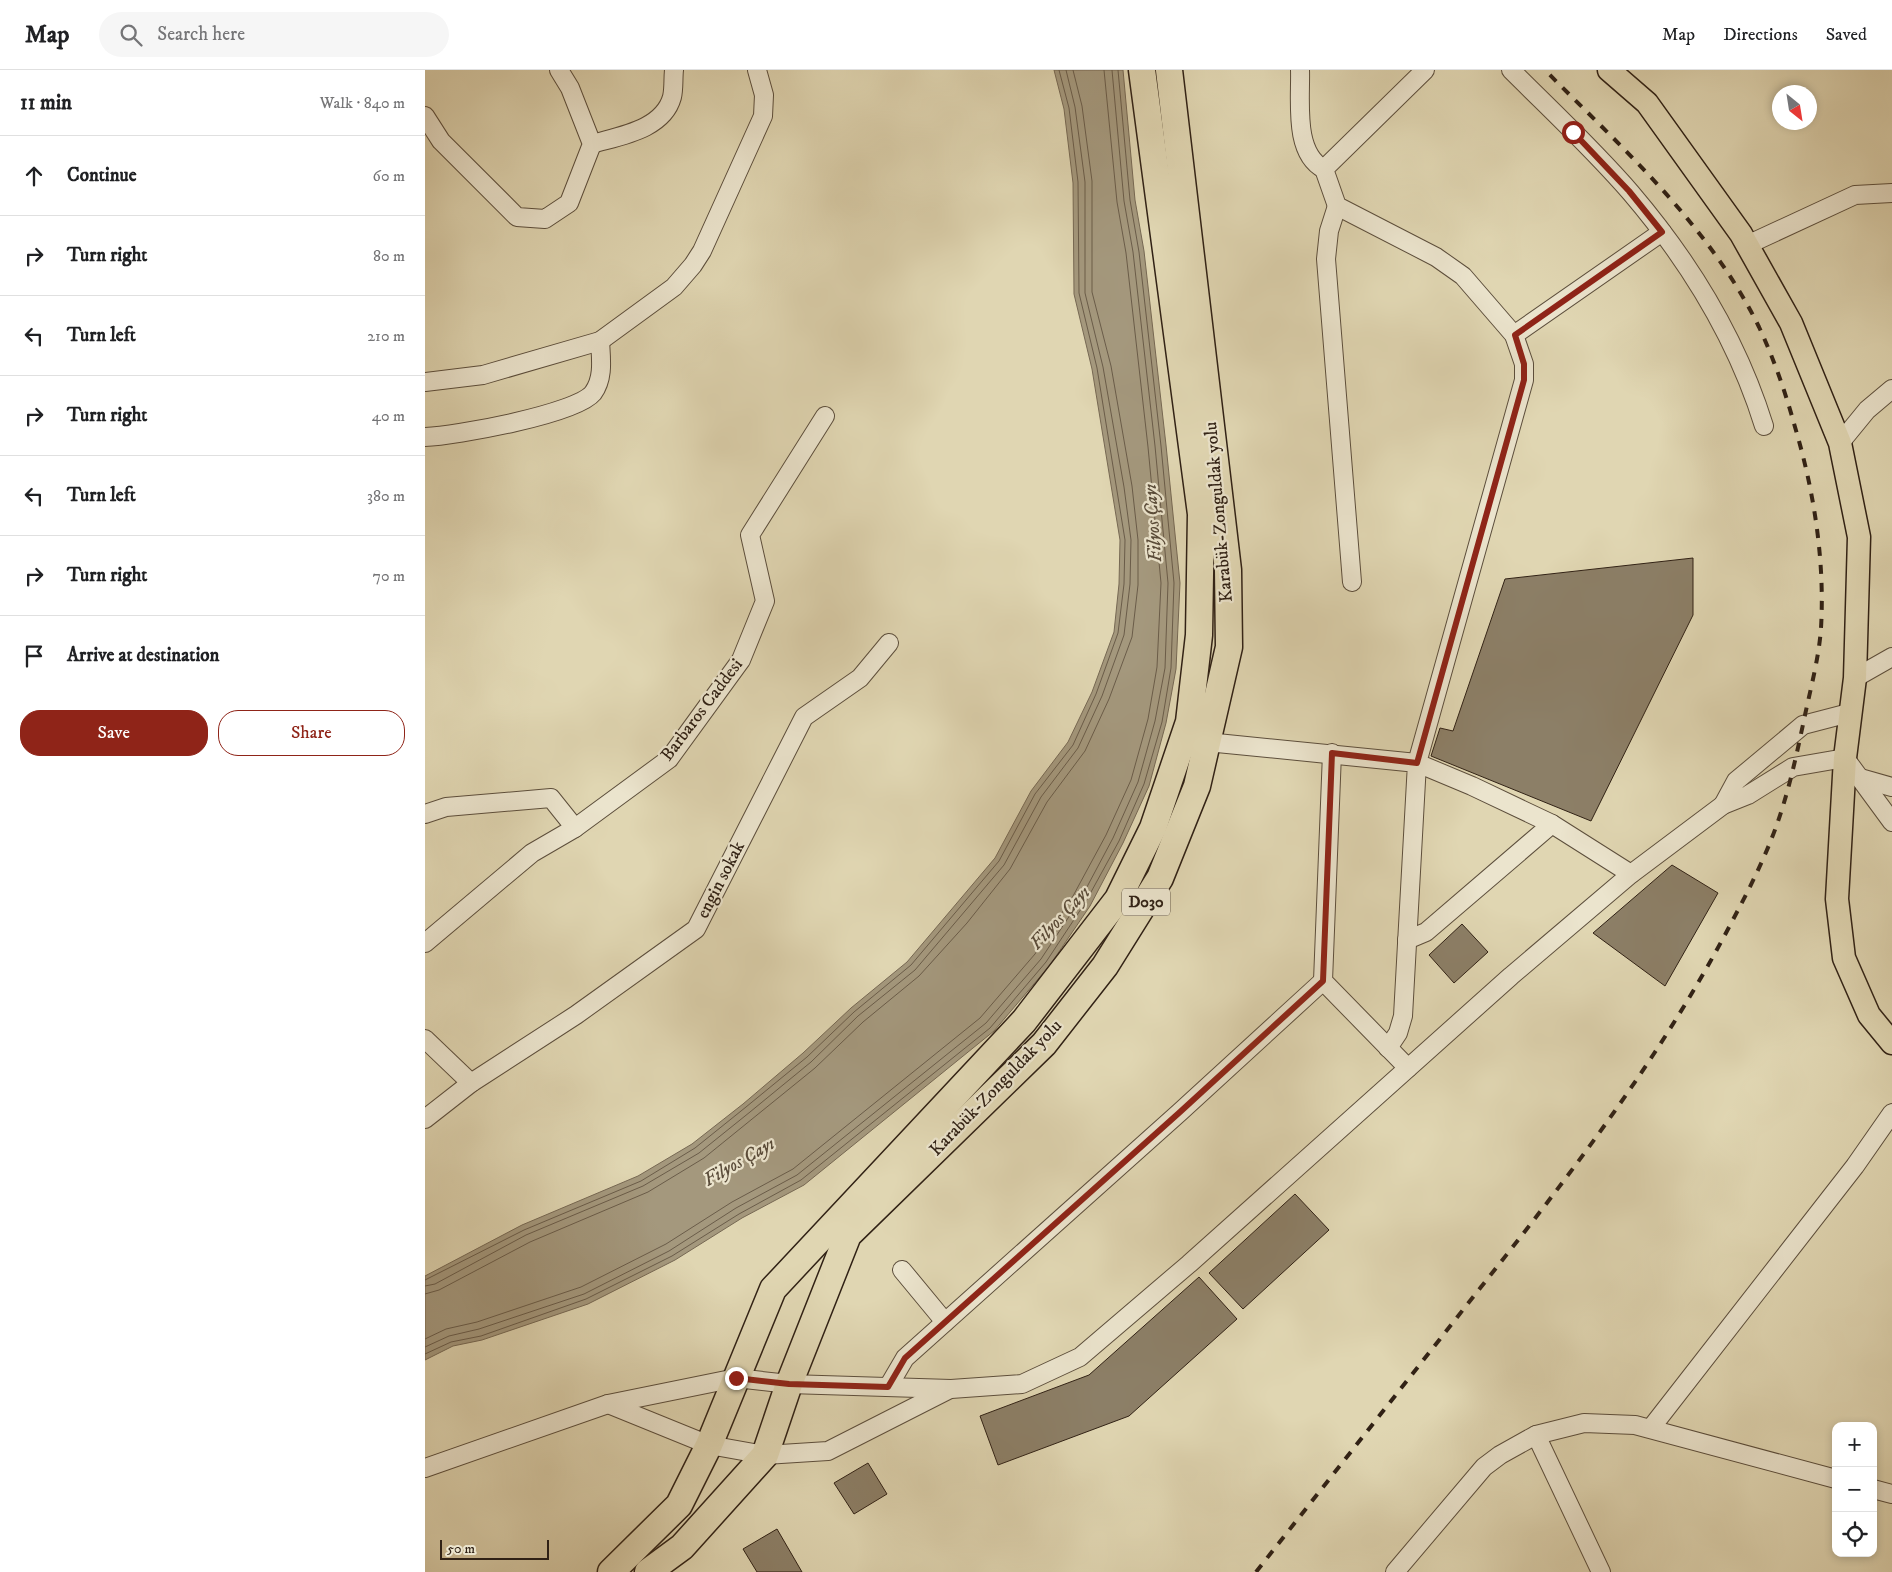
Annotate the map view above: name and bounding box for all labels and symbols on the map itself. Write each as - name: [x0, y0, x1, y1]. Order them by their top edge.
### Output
- north arrow: [1772, 85, 1817, 130]
- route start: [1562, 121, 1585, 144]
- street label: Karabük-Zonguldak yolu: [1200, 421, 1238, 603]
- water label: Filyos Çayı: [1139, 483, 1167, 563]
- street label: Barbaros Caddesi: [656, 654, 748, 766]
- street label: engin sokak: [692, 838, 750, 922]
- water label: Filyos Çayı: [1025, 881, 1095, 955]
- road number: D030: [1122, 889, 1170, 916]
- street label: Karabük-Zonguldak yolu: [925, 1015, 1067, 1161]
- water label: Filyos Çayı: [699, 1132, 779, 1192]
- route end: [725, 1367, 748, 1390]
- scale bar: [440, 1537, 549, 1560]

